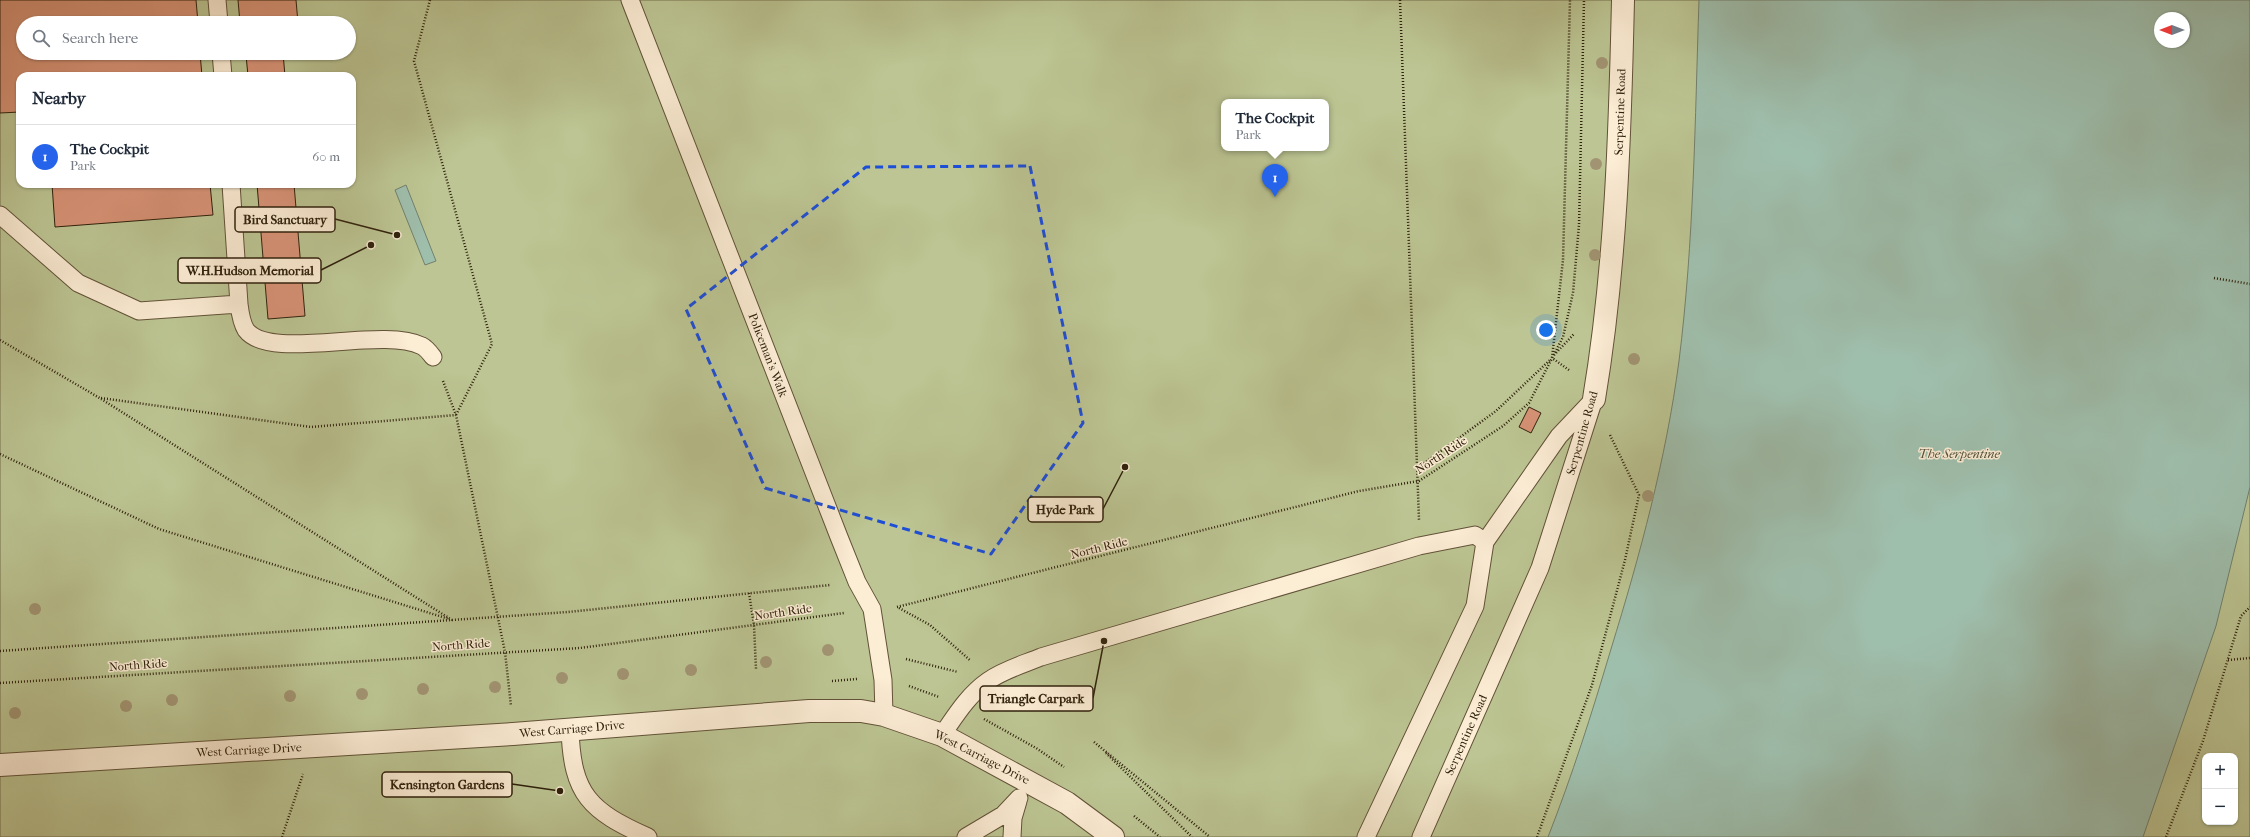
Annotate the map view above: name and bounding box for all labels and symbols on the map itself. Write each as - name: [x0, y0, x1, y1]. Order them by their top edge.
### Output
- north arrow: [2154, 12, 2190, 48]
- street label: Serpentine Road: [1611, 68, 1629, 156]
- pin: 1: [1262, 164, 1288, 197]
- callout: Bird Sanctuary: [235, 207, 335, 232]
- text: Bird Sanctuary: [243, 212, 328, 228]
- callout: W.H.Hudson Memorial: [178, 258, 321, 283]
- text: W.H.Hudson Memorial: [185, 263, 314, 278]
- street label: Policeman's Walk: [746, 311, 791, 400]
- your location: [1536, 320, 1556, 340]
- street label: Serpentine Road: [1563, 389, 1601, 477]
- street label: North Ride: [1413, 433, 1469, 477]
- water label: The Serpentine: [1918, 446, 2001, 461]
- callout: Hyde Park: [1028, 497, 1103, 522]
- text: Hyde Park: [1036, 502, 1096, 518]
- street label: North Ride: [1069, 534, 1129, 562]
- street label: North Ride: [753, 601, 813, 623]
- street label: North Ride: [431, 636, 491, 654]
- street label: North Ride: [108, 656, 168, 674]
- callout: Triangle Carpark: [980, 686, 1093, 711]
- text: Triangle Carpark: [987, 691, 1085, 707]
- street label: Serpentine Road: [1442, 692, 1490, 778]
- street label: West Carriage Drive: [518, 717, 625, 741]
- street label: West Carriage Drive: [931, 726, 1032, 787]
- street label: West Carriage Drive: [195, 740, 302, 760]
- callout: Kensington Gardens: [382, 772, 512, 797]
- text: Kensington Gardens: [390, 777, 504, 793]

